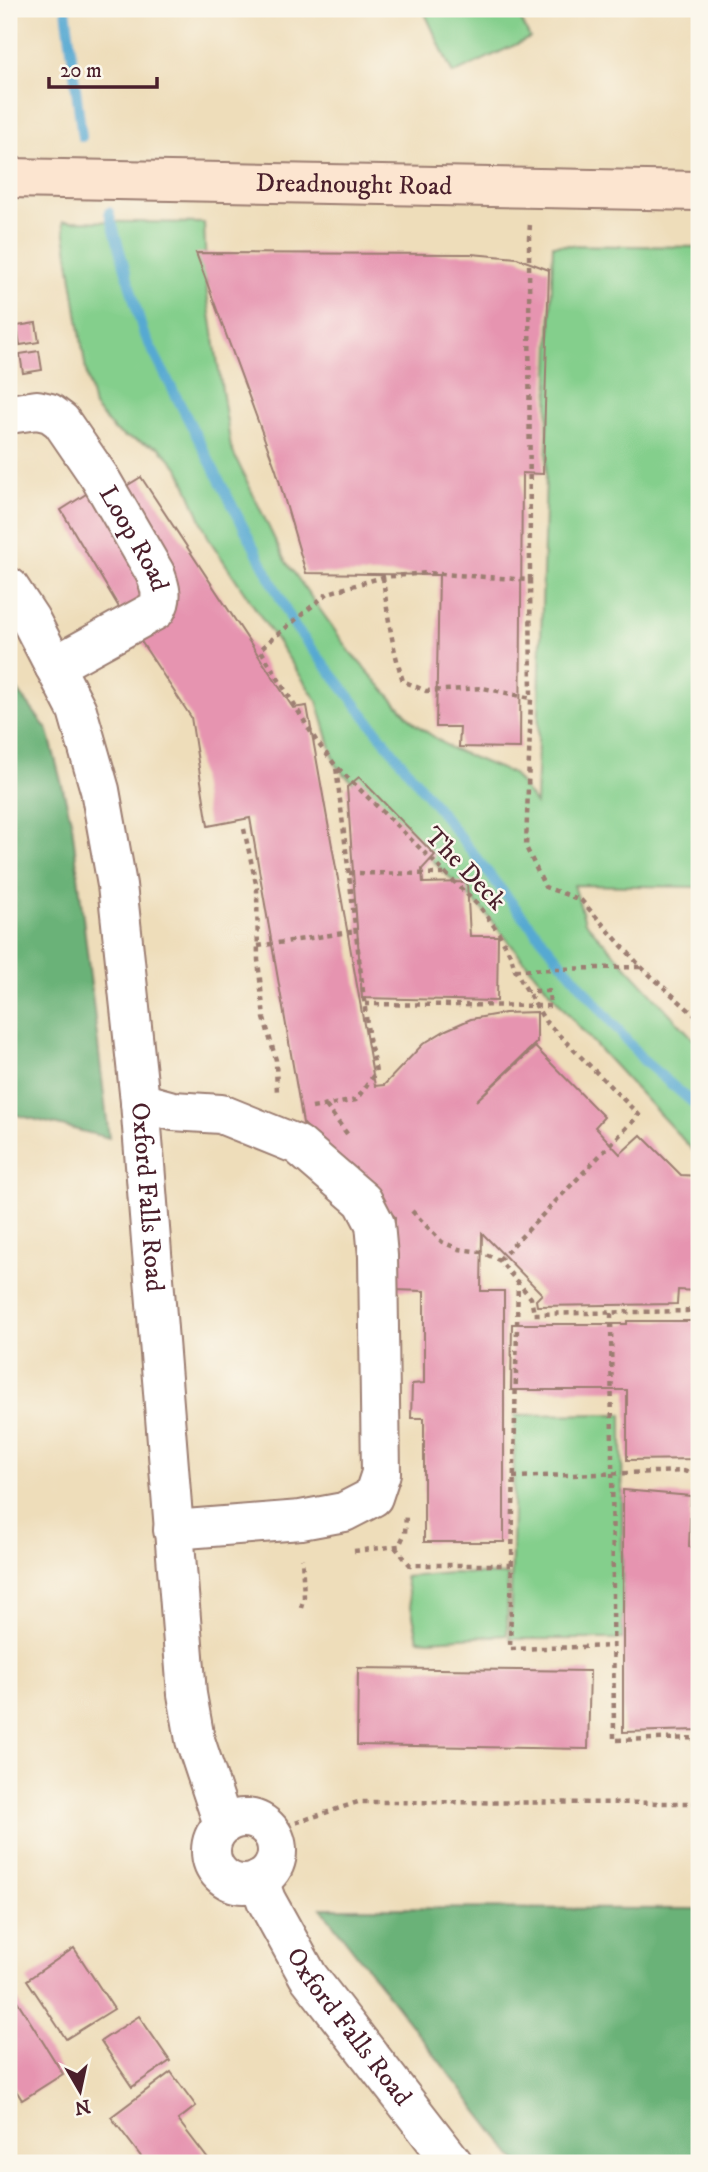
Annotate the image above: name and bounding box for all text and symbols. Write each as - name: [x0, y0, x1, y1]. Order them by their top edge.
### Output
- scale bar: [49, 46, 158, 90]
- text: 20 m: [60, 58, 102, 84]
- street label: Dreadnought Road: [255, 166, 453, 203]
- street label: Loop Road: [91, 480, 176, 595]
- street label: The Deck: [417, 820, 513, 918]
- street label: Oxford Falls Road: [124, 1101, 172, 1293]
- street label: Oxford Falls Road: [279, 1942, 419, 2113]
- north arrow: [46, 2056, 116, 2126]
- text: N: [73, 2094, 92, 2119]

